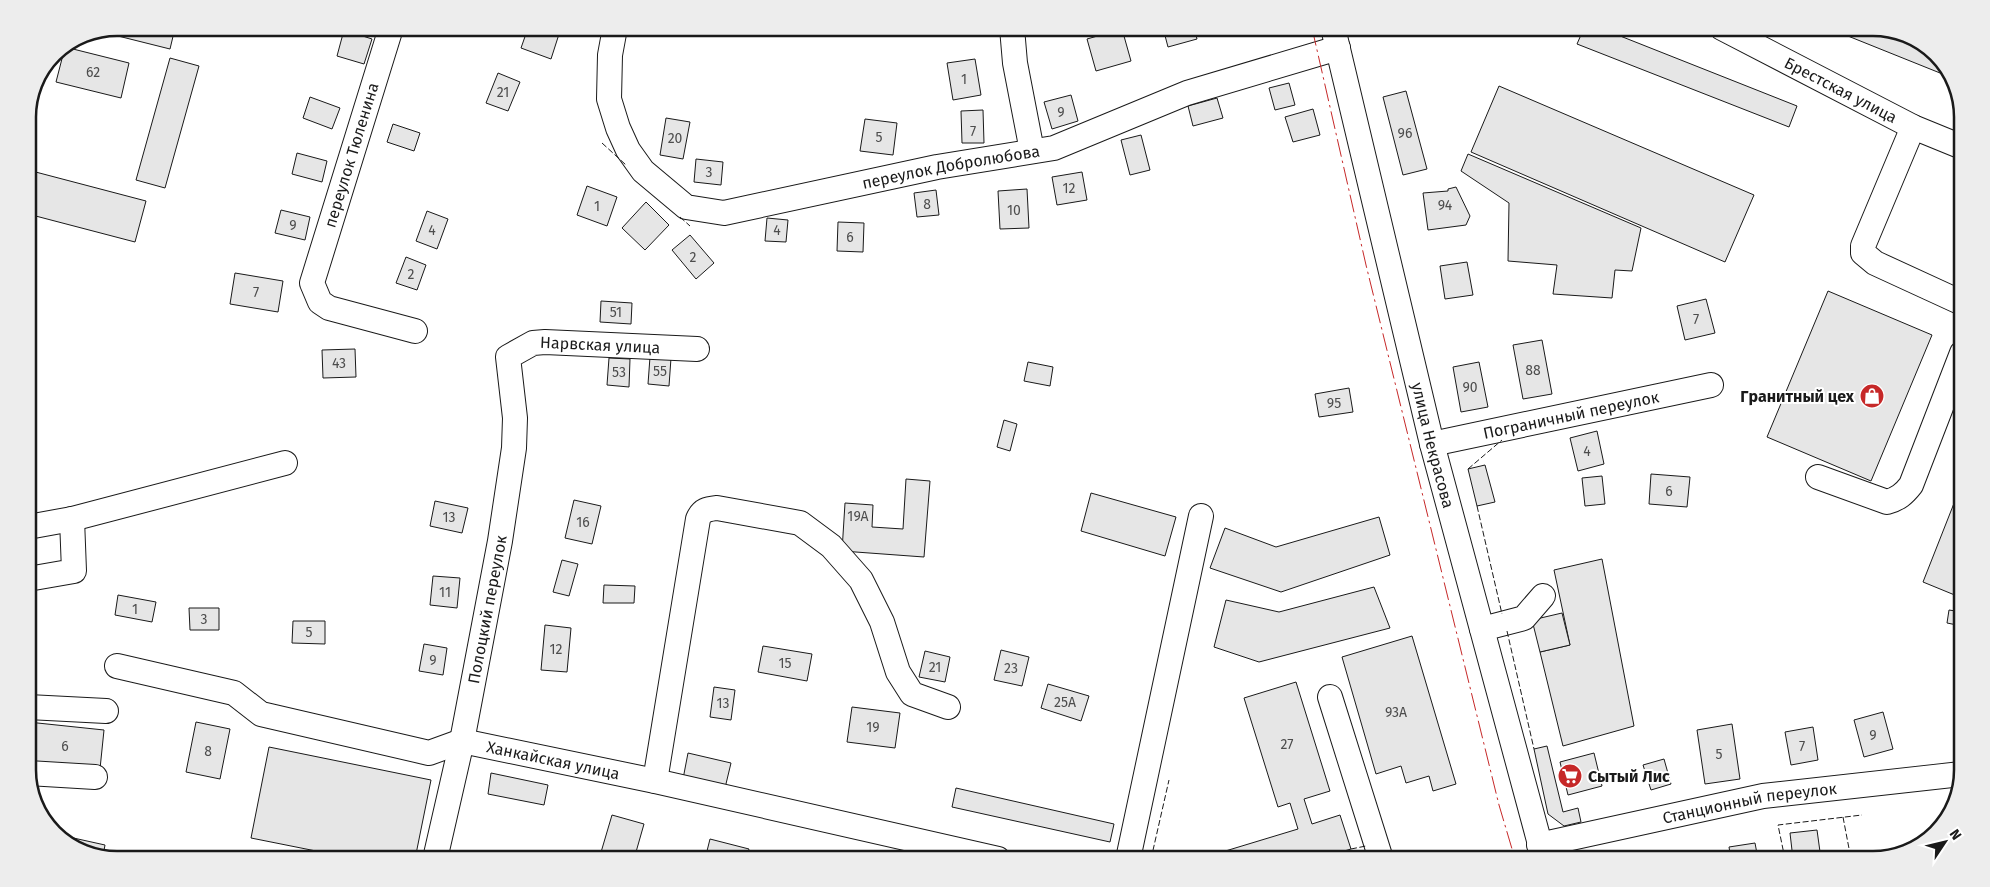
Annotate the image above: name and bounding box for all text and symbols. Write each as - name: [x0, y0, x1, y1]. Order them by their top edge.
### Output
- street label: Брестская улица: [1781, 53, 1900, 127]
- house number: 62: [86, 64, 100, 81]
- house number: 1: [961, 71, 967, 88]
- street label: переулок Тюленина: [320, 80, 383, 230]
- house number: 21: [497, 84, 509, 101]
- house number: 9: [1057, 104, 1065, 121]
- house number: 7: [970, 123, 976, 140]
- house number: 96: [1398, 125, 1412, 142]
- house number: 5: [875, 129, 883, 146]
- house number: 20: [668, 130, 683, 147]
- street label: переулок Добролюбова: [860, 141, 1041, 193]
- house number: 3: [706, 164, 713, 181]
- house number: 12: [1063, 180, 1076, 197]
- house number: 8: [923, 196, 931, 213]
- house number: 94: [1438, 197, 1453, 214]
- house number: 1: [594, 198, 600, 215]
- house number: 10: [1007, 202, 1021, 219]
- house number: 9: [289, 217, 297, 234]
- house number: 4: [428, 222, 436, 239]
- house number: 4: [773, 222, 781, 239]
- house number: 6: [846, 229, 854, 246]
- house number: 2: [690, 249, 697, 266]
- house number: 2: [408, 266, 415, 283]
- house number: 7: [253, 284, 259, 301]
- house number: 51: [610, 304, 622, 321]
- house number: 7: [1693, 311, 1699, 328]
- street label: Нарвская улица: [540, 333, 661, 357]
- house number: 43: [332, 355, 346, 372]
- house number: 88: [1525, 362, 1541, 379]
- house number: 55: [653, 363, 667, 380]
- house number: 53: [612, 364, 626, 381]
- house number: 90: [1462, 379, 1478, 396]
- street label: улица Некрасова: [1408, 380, 1458, 510]
- shop icon: Гранитный цех: [1859, 383, 1885, 409]
- street label: Пограничный переулок: [1481, 387, 1661, 443]
- place label: Гранитный цех: [1740, 387, 1855, 406]
- house number: 95: [1327, 395, 1341, 412]
- house number: 4: [1583, 443, 1591, 460]
- house number: 6: [1665, 483, 1673, 500]
- house number: 19А: [847, 508, 869, 525]
- house number: 13: [442, 509, 456, 526]
- house number: 16: [576, 514, 590, 531]
- street label: Полоцкий переулок: [464, 533, 511, 685]
- house number: 11: [439, 584, 451, 601]
- house number: 1: [132, 601, 138, 618]
- house number: 3: [201, 611, 208, 628]
- house number: 5: [305, 624, 313, 641]
- house number: 12: [550, 641, 563, 658]
- house number: 9: [429, 652, 437, 669]
- house number: 15: [778, 655, 792, 672]
- house number: 21: [929, 659, 941, 676]
- house number: 23: [1004, 660, 1018, 677]
- house number: 25А: [1054, 694, 1076, 711]
- house number: 13: [716, 695, 730, 712]
- house number: 93А: [1385, 704, 1407, 721]
- house number: 19: [866, 719, 880, 736]
- house number: 9: [1869, 727, 1877, 744]
- house number: 27: [1280, 736, 1294, 753]
- street label: Ханкайская улица: [485, 737, 621, 783]
- house number: 6: [61, 738, 69, 755]
- house number: 7: [1799, 738, 1805, 755]
- house number: 8: [204, 743, 212, 760]
- house number: 5: [1715, 746, 1723, 763]
- supermarket icon: Сытый Лис: [1557, 763, 1583, 789]
- place label: Сытый Лис: [1588, 767, 1670, 786]
- street label: Станционный переулок: [1661, 779, 1838, 828]
- north arrow: [1920, 817, 1970, 867]
- text: N: [1946, 826, 1965, 844]

